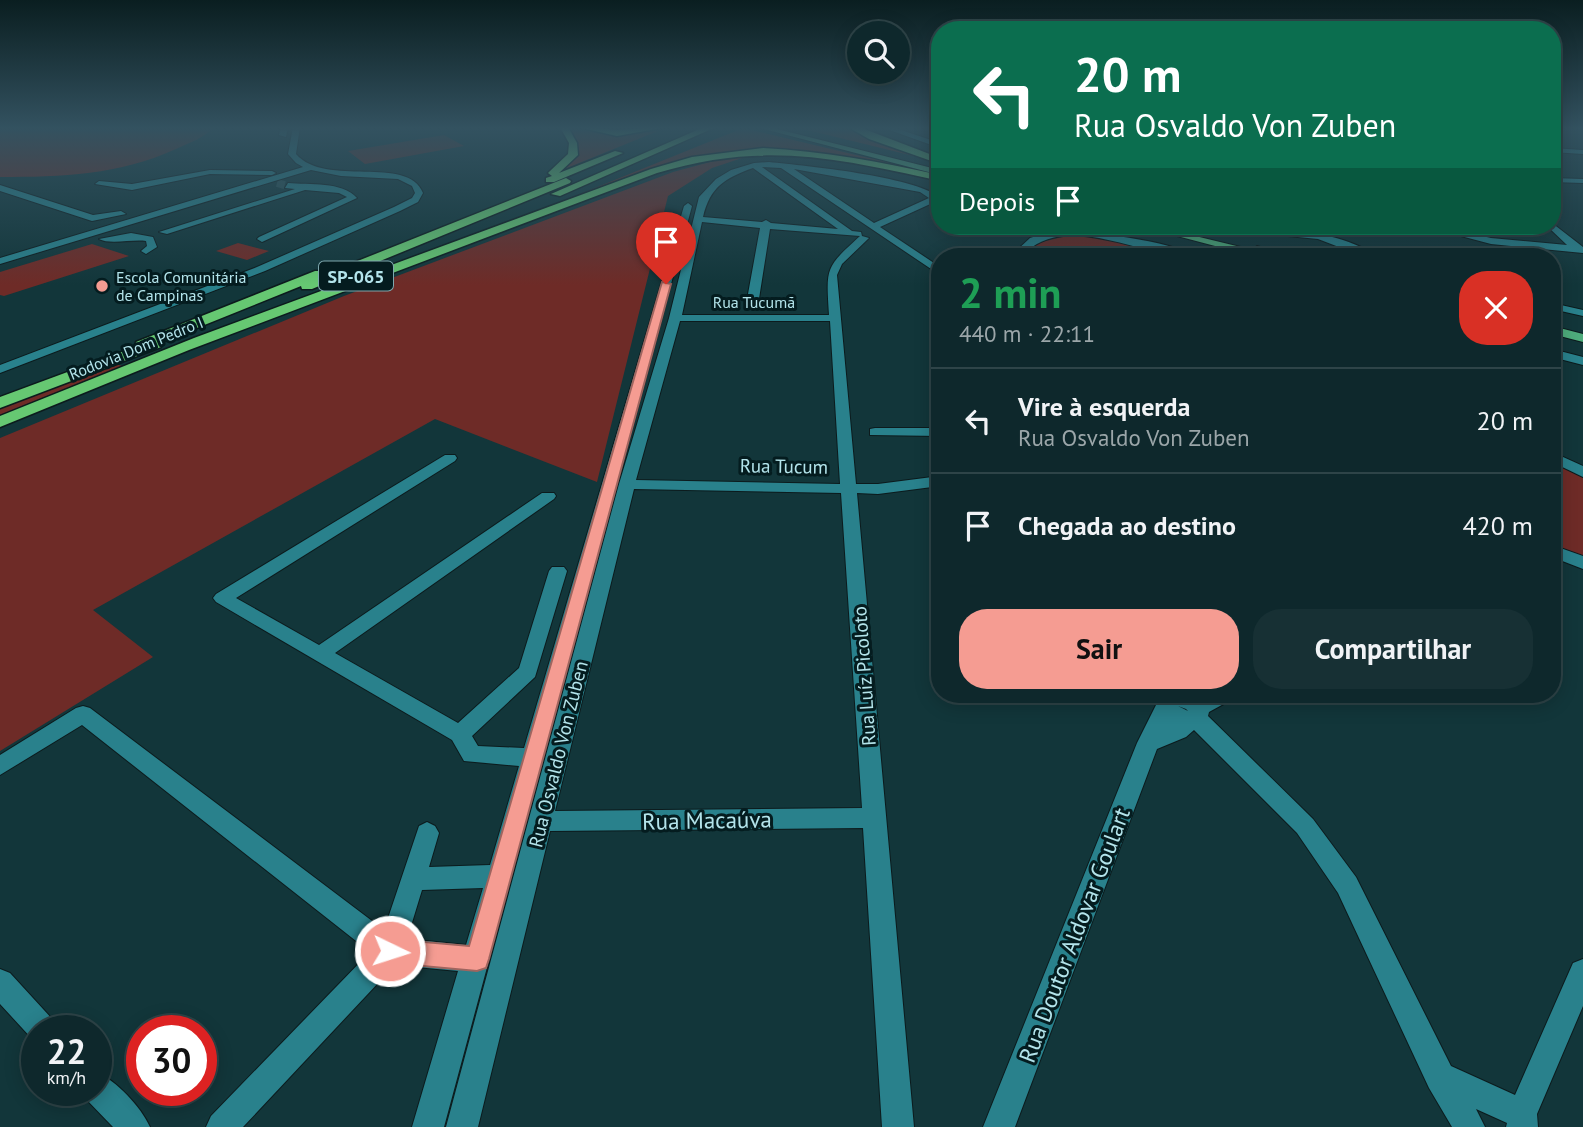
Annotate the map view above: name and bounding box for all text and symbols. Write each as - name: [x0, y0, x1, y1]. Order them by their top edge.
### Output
- map controls: [847, 21, 910, 84]
- button: search: [847, 21, 910, 84]
- text: 20 m: [1074, 42, 1181, 106]
- icon: left: [959, 49, 1050, 140]
- text: Rua Osvaldo Von Zuben: [1074, 104, 1396, 146]
- icon: arrive: [1049, 182, 1087, 220]
- text: Depois: [959, 185, 1035, 218]
- pin: [636, 212, 696, 284]
- icon: arrive: [647, 223, 685, 261]
- road number: SP-065: [319, 262, 393, 290]
- text: 2 min: [959, 265, 1061, 320]
- place label: Escola Comunitária de Campinas: [116, 267, 246, 305]
- button: close: [1459, 271, 1533, 345]
- marker: Escola Comunitária de Campinas: [94, 278, 110, 294]
- street label: Rua Tucumã: [713, 292, 795, 312]
- street label: Rodovia Dom Pedro I: [66, 312, 206, 384]
- text: 440 m · 22:11: [959, 319, 1095, 348]
- text: Vire à esquerda: [1018, 390, 1190, 423]
- icon: left: [959, 402, 997, 440]
- text: 20 m: [1477, 404, 1533, 437]
- text: Rua Osvaldo Von Zuben: [1018, 423, 1250, 452]
- street label: Rua Tucum: [740, 453, 828, 479]
- icon: arrive: [959, 507, 997, 545]
- text: Chegada ao destino: [1018, 509, 1236, 542]
- text: 420 m: [1462, 509, 1533, 542]
- street label: Rua Luíz Picoloto: [847, 605, 881, 747]
- button: Sair: [959, 609, 1239, 689]
- button: Compartilhar: [1253, 609, 1533, 689]
- street label: Rua Osvaldo Von Zuben: [523, 658, 593, 850]
- street label: Rua Doutor Aldovar Goulart: [1012, 803, 1136, 1066]
- street label: Rua Macaúva: [642, 804, 772, 836]
- position arrow: [353, 914, 427, 988]
- speed limit sign: 30: [126, 1015, 217, 1106]
- text: 22: [47, 1028, 86, 1074]
- text: km/h: [47, 1066, 86, 1089]

